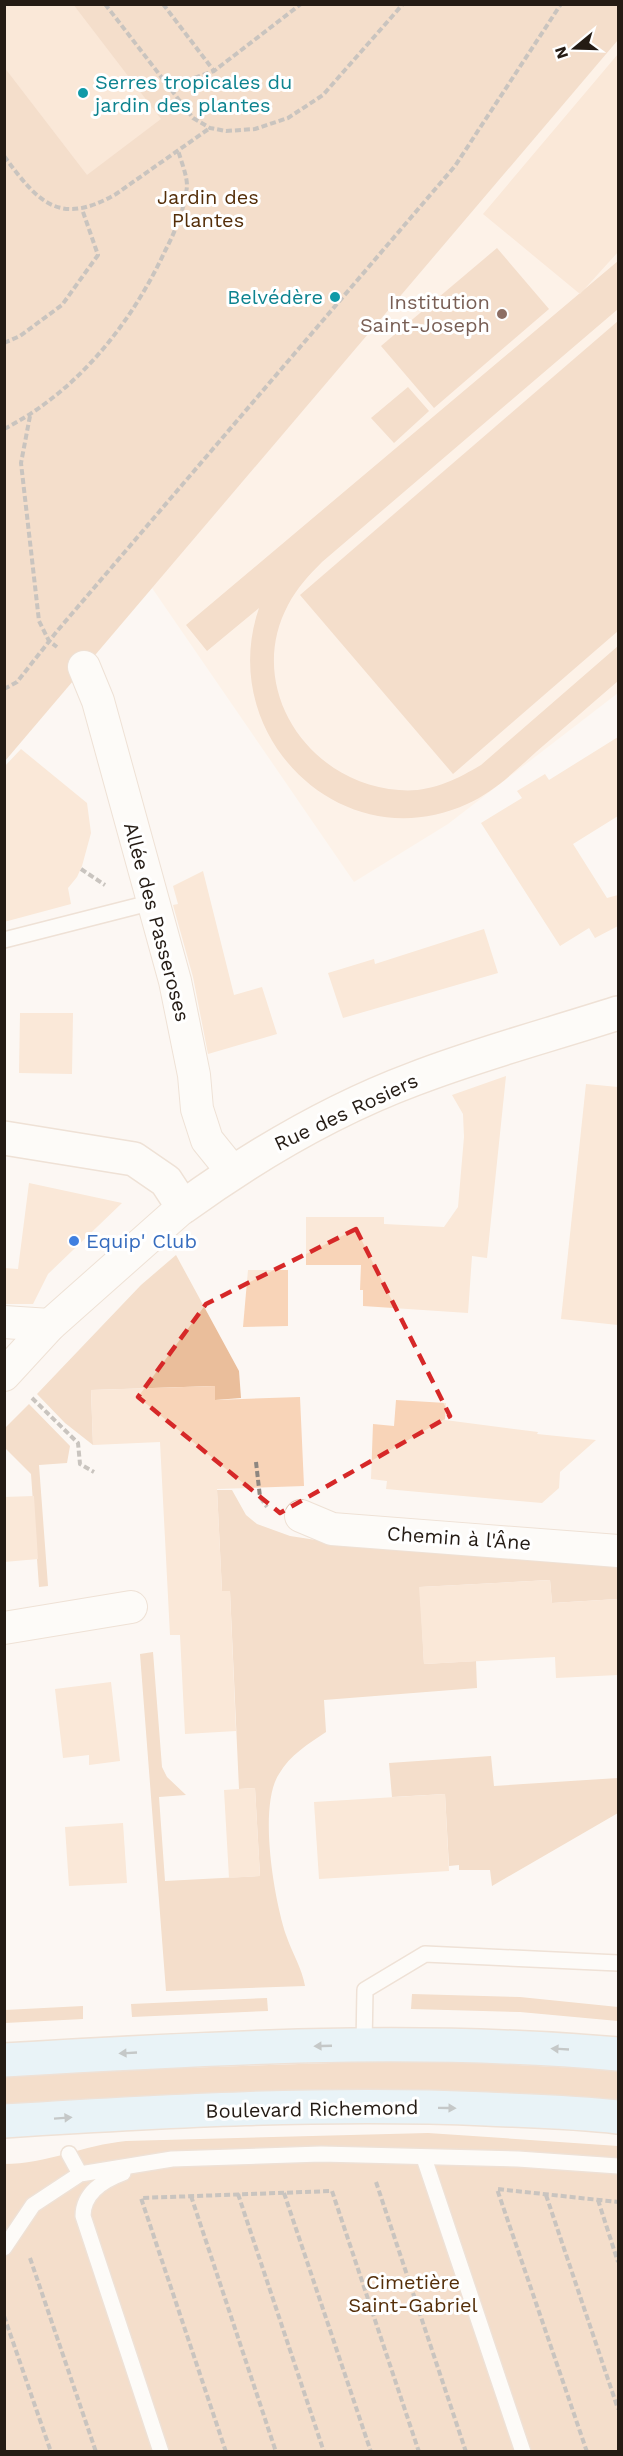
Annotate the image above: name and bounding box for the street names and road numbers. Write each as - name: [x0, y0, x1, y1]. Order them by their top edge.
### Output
- street label: Allée des Passeroses: [119, 820, 195, 1024]
- street label: Rue des Rosiers: [270, 1068, 422, 1156]
- street label: Chemin à l'Âne: [386, 1521, 532, 1555]
- street label: Boulevard Richemond: [205, 2095, 419, 2123]

